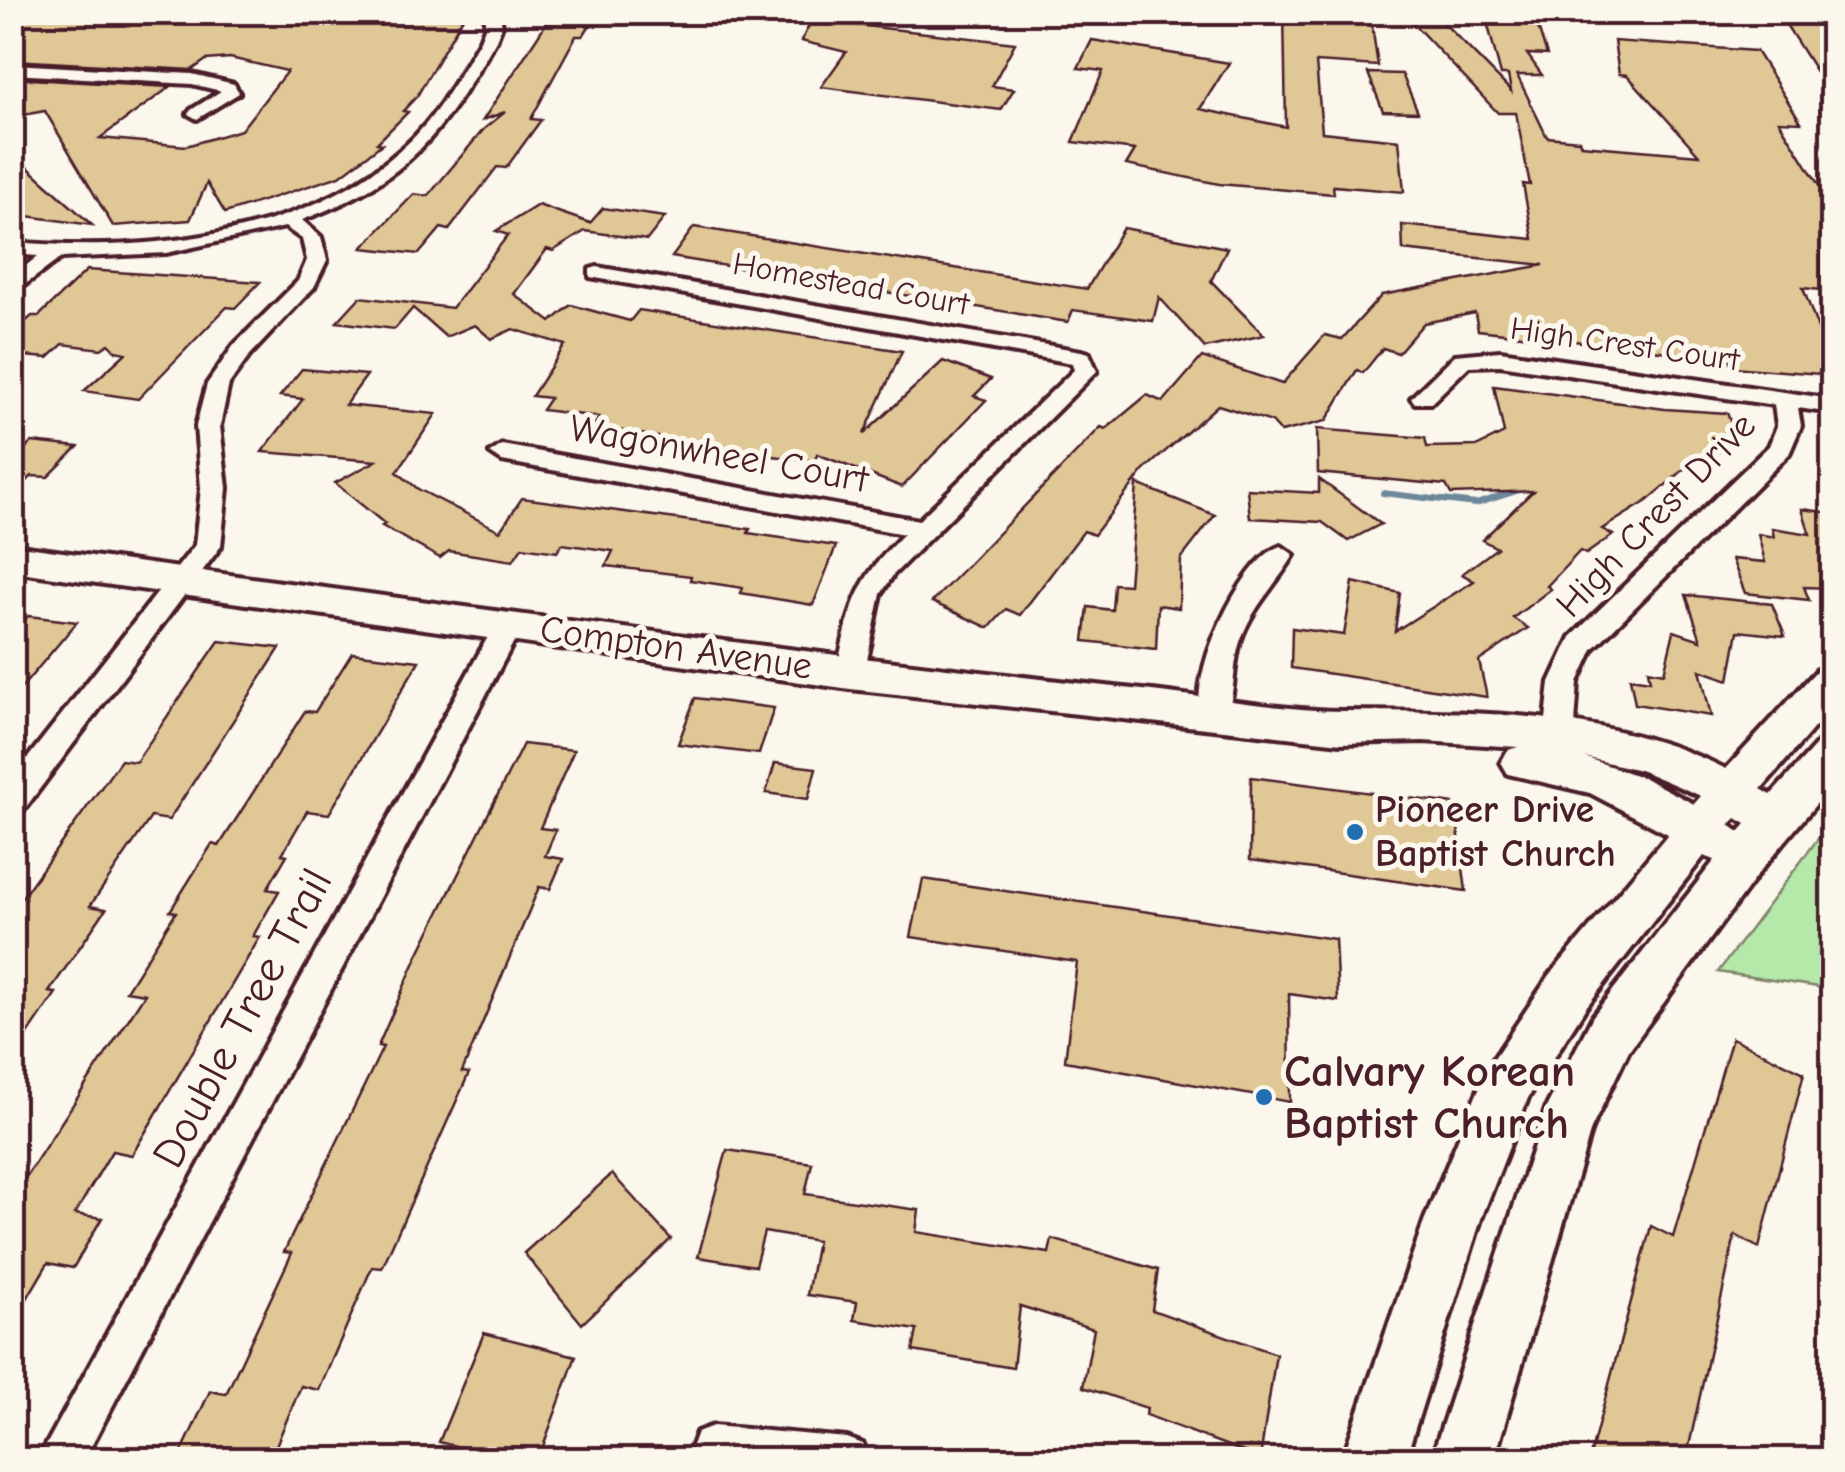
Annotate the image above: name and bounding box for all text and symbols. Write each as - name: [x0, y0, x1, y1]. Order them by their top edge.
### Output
- street label: Homestead Court: [730, 245, 973, 323]
- street label: High Crest Court: [1508, 310, 1743, 379]
- street label: High Crest Drive: [1547, 404, 1765, 626]
- street label: Wagonwheel Court: [566, 406, 873, 502]
- street label: Compton Avenue: [537, 607, 815, 689]
- place label: Pioneer Drive Baptist Church: [1375, 788, 1616, 876]
- marker: Pioneer Drive Baptist Church: [1344, 821, 1366, 843]
- street label: Double Tree Trail: [141, 860, 343, 1176]
- place label: Calvary Korean Baptist Church: [1284, 1045, 1575, 1149]
- marker: Calvary Korean Baptist Church: [1253, 1086, 1275, 1108]

